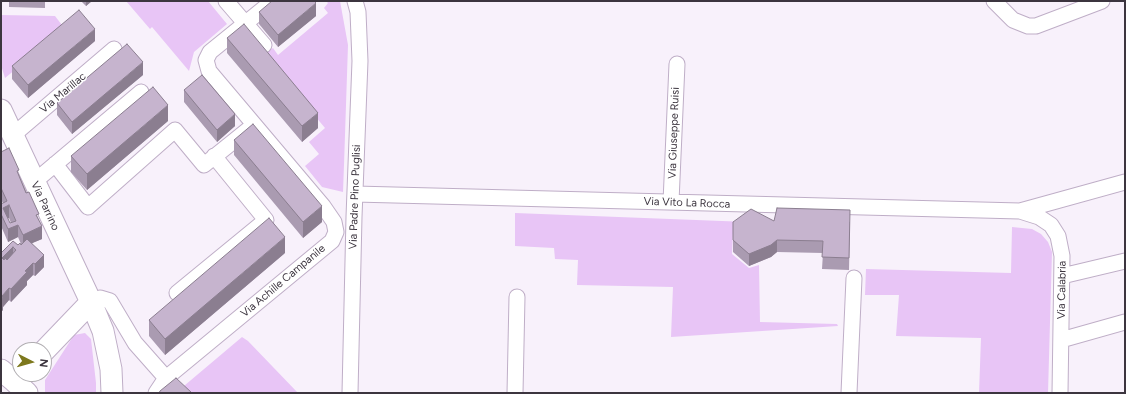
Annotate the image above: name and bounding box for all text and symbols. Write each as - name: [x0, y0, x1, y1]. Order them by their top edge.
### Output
- street label: Via Marillac: [37, 70, 89, 116]
- street label: Via Giuseppe Ruisi: [666, 87, 682, 179]
- street label: Via Padre Pino Puglisi: [347, 144, 363, 250]
- street label: Via Parrino: [28, 179, 62, 233]
- street label: Via Vito La Rocca: [643, 195, 731, 211]
- street label: Via Achille Campanile: [238, 242, 328, 320]
- street label: Via Calabria: [1055, 261, 1069, 319]
- north arrow: [12, 342, 52, 382]
- text: N: [37, 358, 50, 368]

